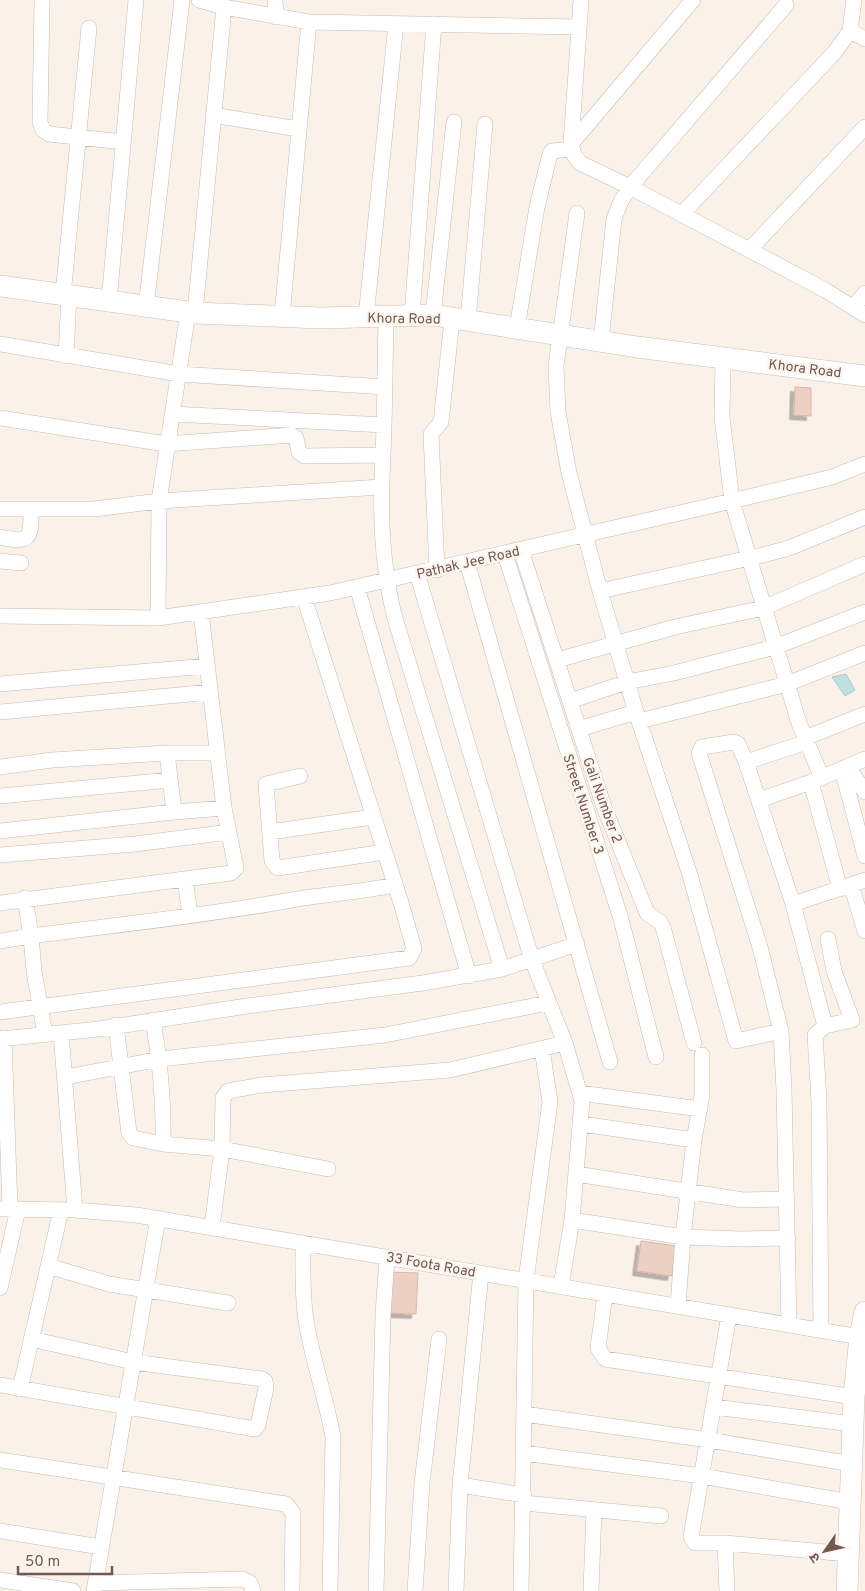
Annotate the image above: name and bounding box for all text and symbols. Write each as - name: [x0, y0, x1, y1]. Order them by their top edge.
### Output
- street label: Khora Road: [367, 310, 441, 329]
- street label: Khora Road: [767, 357, 842, 382]
- street label: Pathak Jee Road: [415, 543, 522, 584]
- street label: Street Number 3: [558, 752, 607, 857]
- street label: Gali Number 2: [578, 755, 625, 846]
- street label: 33 Foota Road: [385, 1249, 477, 1282]
- north arrow: [800, 1526, 850, 1576]
- scale bar: [18, 1544, 111, 1576]
- text: उ: [806, 1549, 825, 1566]
- text: 50 m: [25, 1553, 60, 1572]

